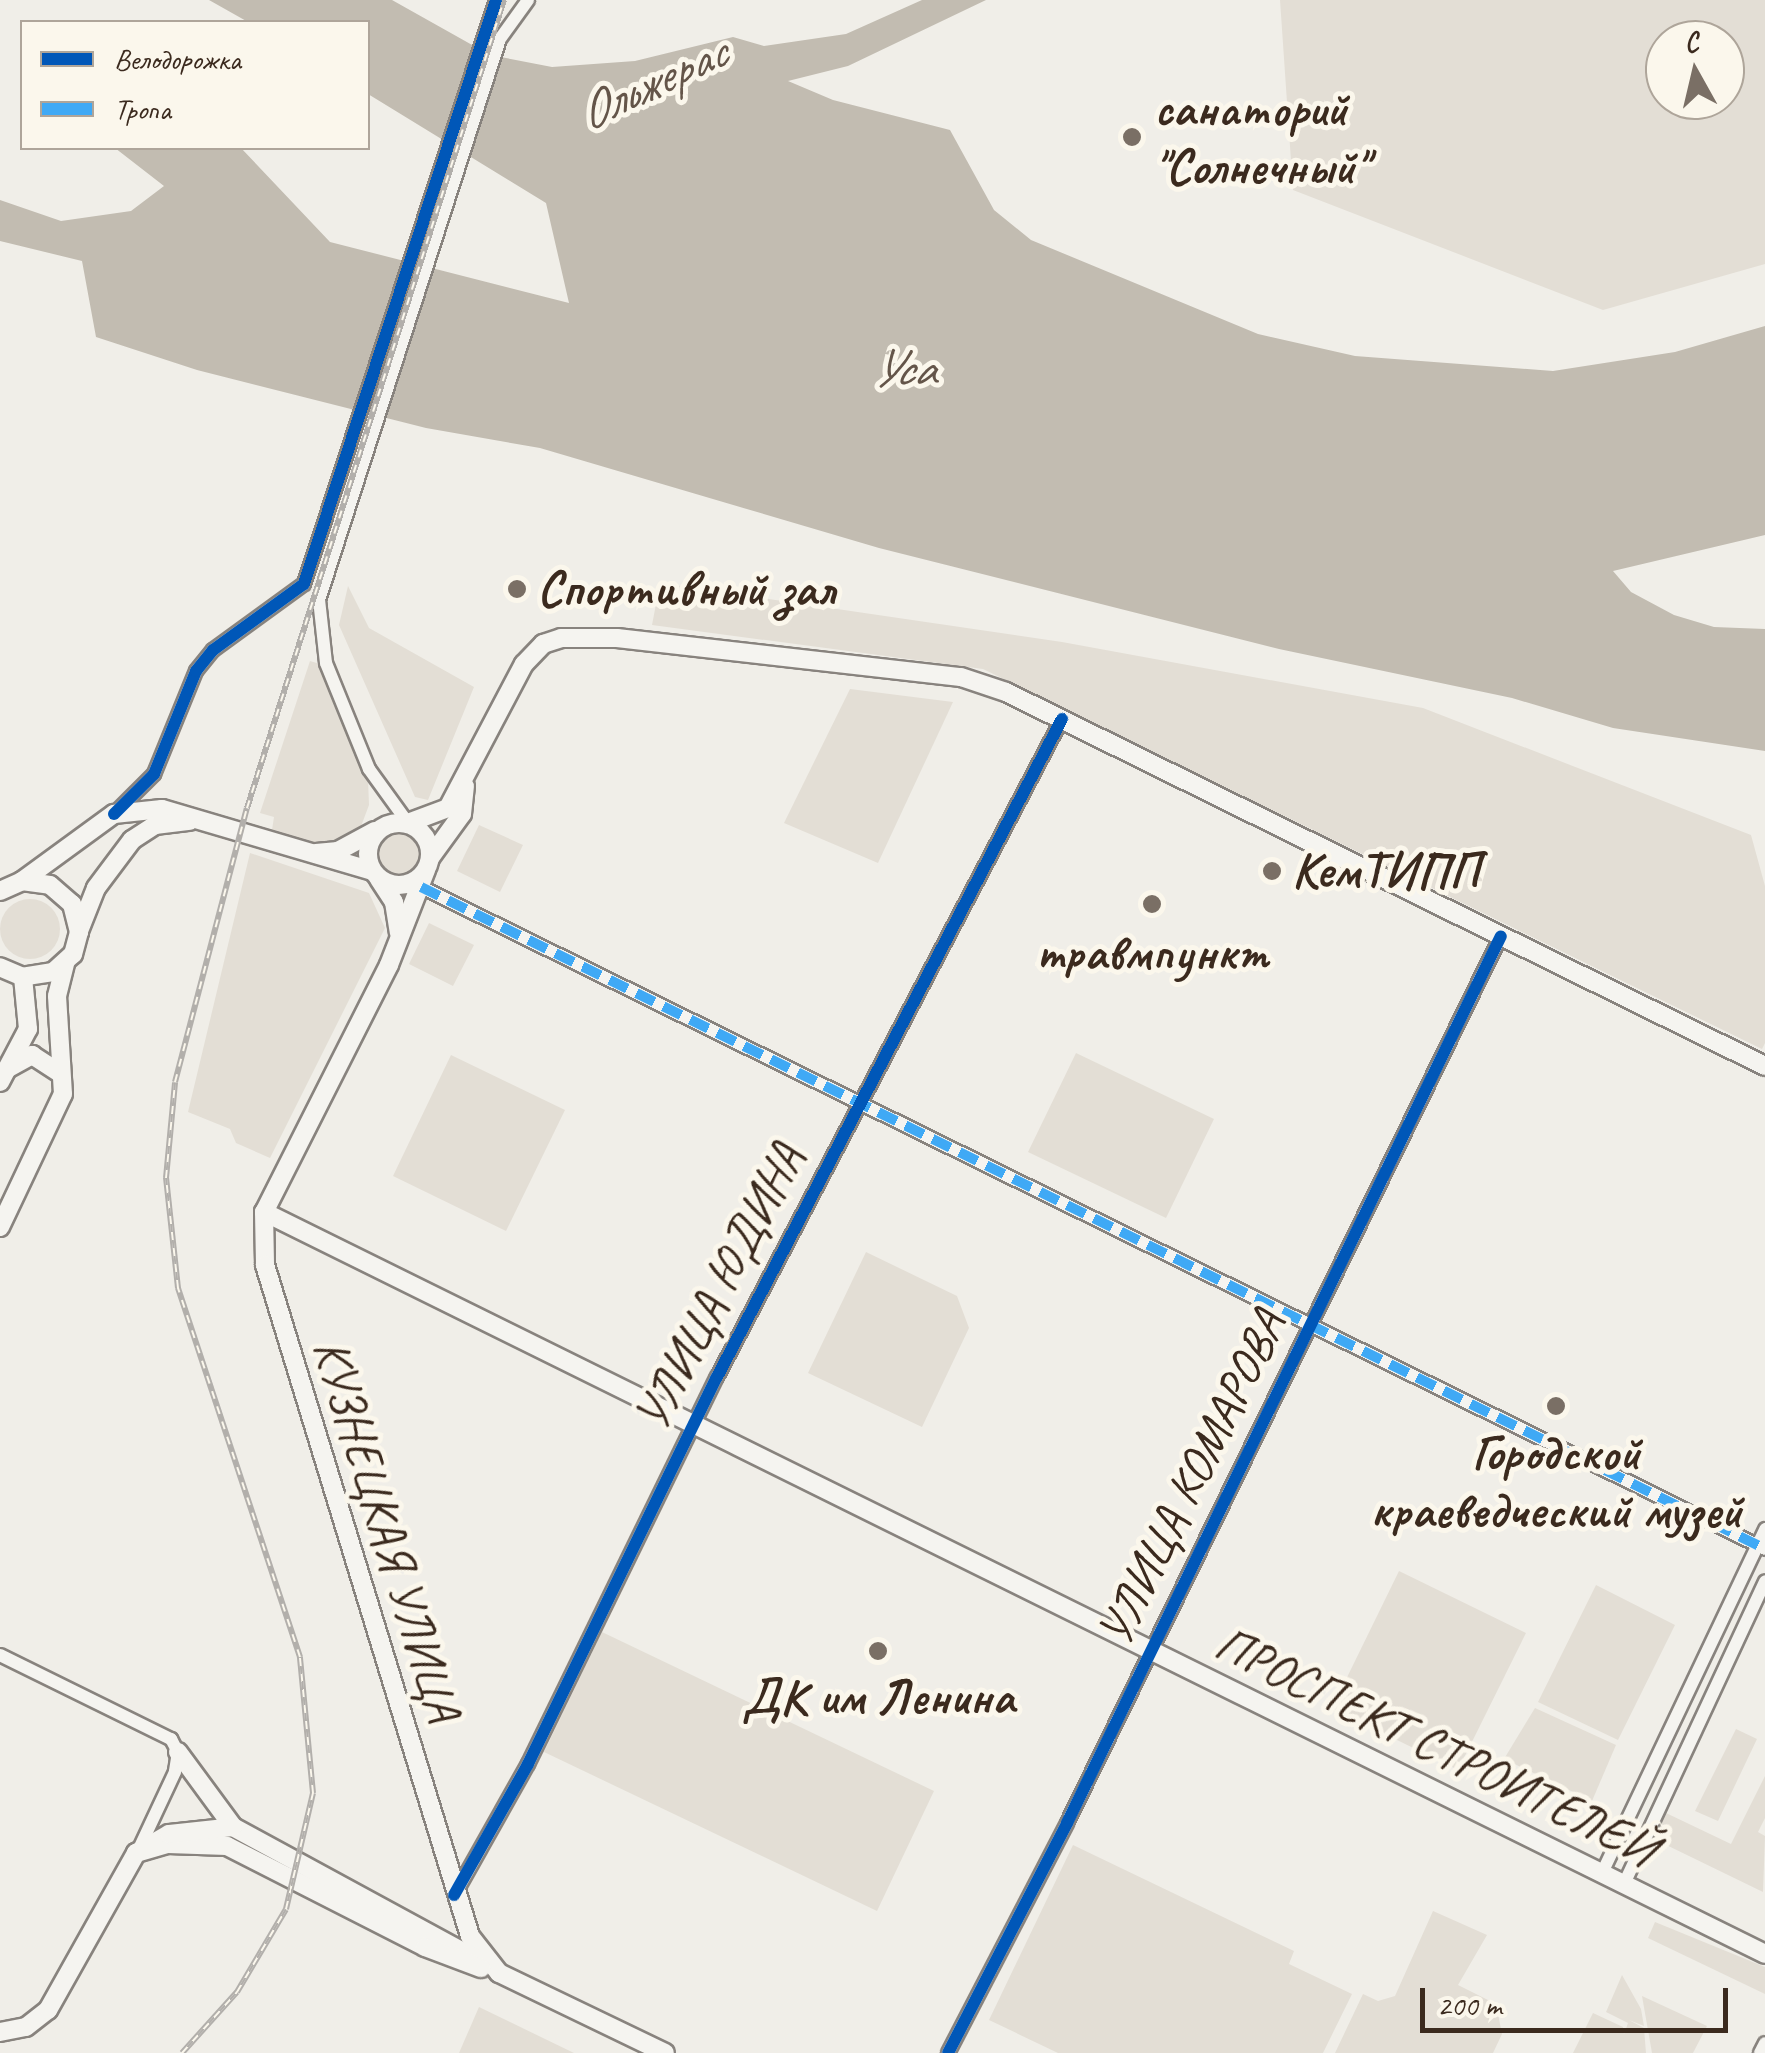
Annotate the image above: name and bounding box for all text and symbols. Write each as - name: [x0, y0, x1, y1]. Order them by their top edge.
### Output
- legend: [20, 20, 370, 150]
- north arrow: [1645, 20, 1745, 120]
- water label: Ольжерас: [568, 21, 736, 145]
- text: С: [1682, 23, 1700, 60]
- text: Велодорожка: [114, 40, 241, 78]
- place label: санаторий "Солнечный": [1154, 78, 1367, 196]
- text: Тропа: [114, 90, 171, 128]
- marker: санаторий "Солнечный": [1119, 124, 1145, 150]
- water label: Уса: [871, 338, 935, 400]
- place label: Спортивный зал: [537, 559, 835, 619]
- marker: Спортивный зал: [506, 578, 528, 600]
- place label: КемТИПП: [1292, 841, 1479, 901]
- marker: КемТИПП: [1261, 860, 1283, 882]
- marker: травмпункт: [1139, 891, 1165, 917]
- place label: травмпункт: [1036, 923, 1268, 983]
- street label: УЛИЦА ЮДИНА: [622, 1135, 816, 1439]
- street label: УЛИЦА КОМАРОВА: [1084, 1300, 1298, 1656]
- street label: КУЗНЕЦКАЯ УЛИЦА: [301, 1332, 473, 1728]
- marker: Городской краеведческий музей: [1545, 1395, 1567, 1417]
- place label: Городской краеведческий музей: [1370, 1422, 1742, 1540]
- street label: ПРОСПЕКТ СТРОИТЕЛЕЙ: [1206, 1613, 1666, 1879]
- marker: ДК им Ленина: [867, 1640, 889, 1662]
- place label: ДК им Ленина: [741, 1667, 1015, 1727]
- scale bar: [1425, 1968, 1732, 2030]
- text: 200 m: [1437, 1986, 1502, 2024]

